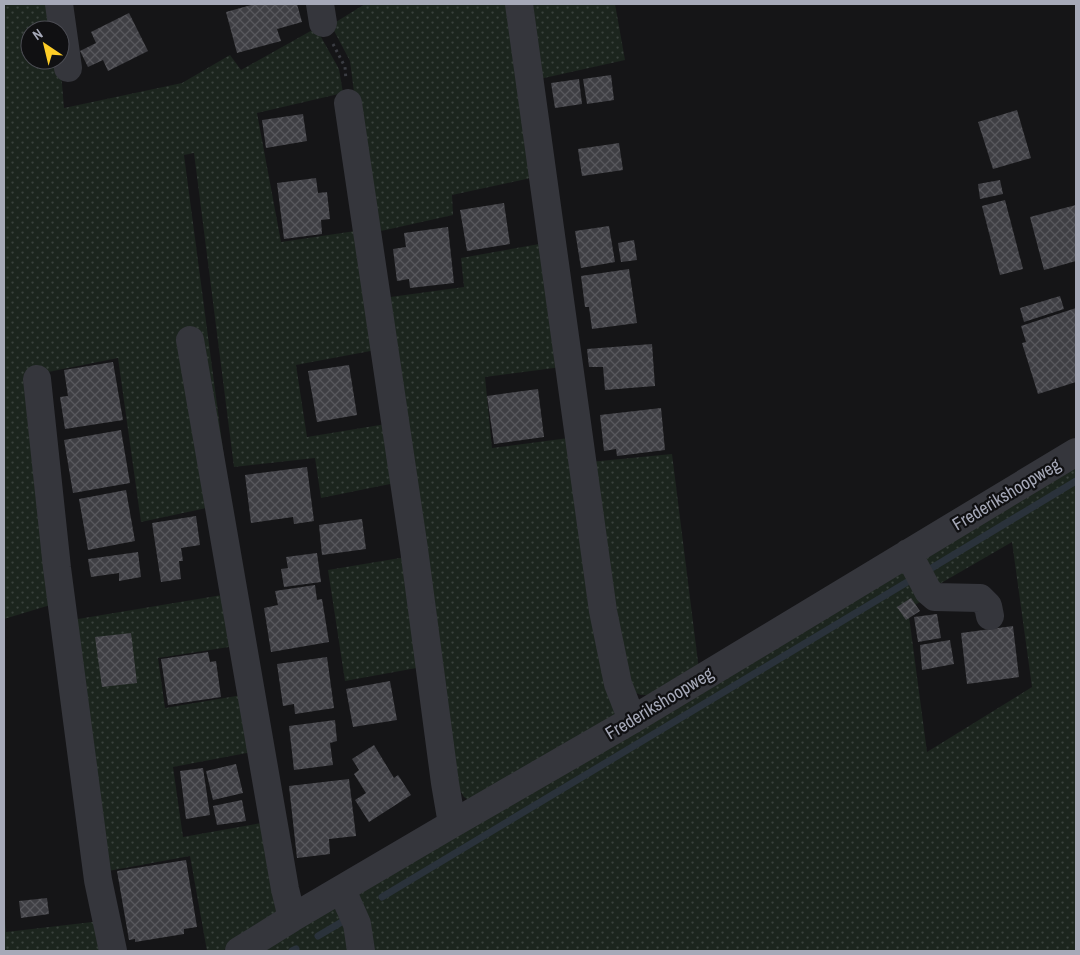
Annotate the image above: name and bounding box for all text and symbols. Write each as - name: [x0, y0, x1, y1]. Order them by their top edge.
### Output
- north arrow: [20, 20, 70, 70]
- text: N: [29, 25, 46, 44]
- street label: Frederikshoopweg: [947, 451, 1066, 536]
- street label: Frederikshoopweg: [600, 660, 719, 745]

